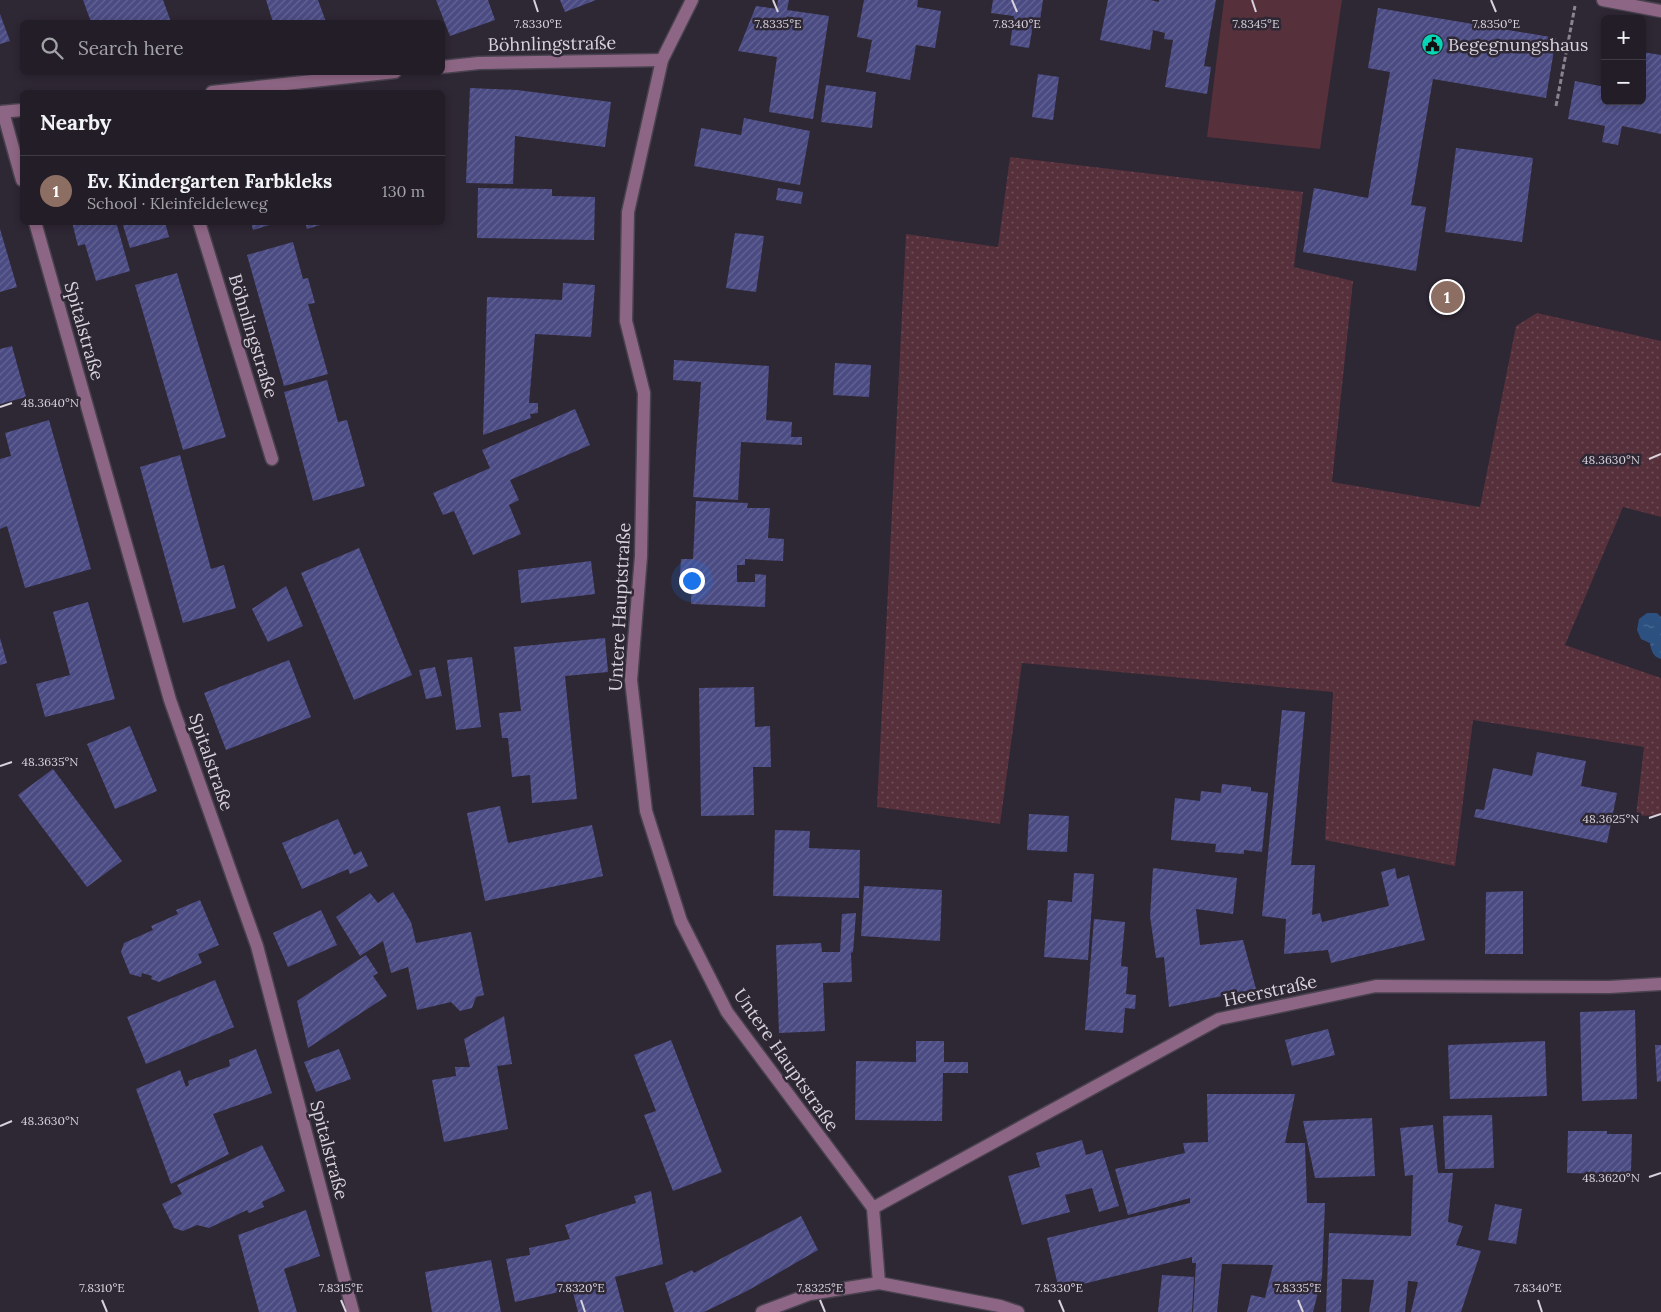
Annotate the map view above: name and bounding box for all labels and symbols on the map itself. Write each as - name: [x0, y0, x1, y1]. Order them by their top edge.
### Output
- text: 7.8330°E: [514, 16, 562, 31]
- text: 7.8335°E: [755, 16, 801, 31]
- text: 7.8340°E: [993, 16, 1041, 31]
- text: 7.8345°E: [1233, 16, 1279, 31]
- text: 7.8350°E: [1472, 16, 1520, 31]
- street label: Böhnlingstraße: [488, 31, 617, 56]
- public building icon: Begegnungshaus: [1420, 33, 1444, 57]
- place label: Begegnungshaus: [1448, 33, 1588, 56]
- street label: Böhnlingstraße: [224, 271, 283, 401]
- pin: 1: [1431, 278, 1463, 316]
- street label: Spitalstraße: [59, 279, 110, 383]
- text: 48.3640°N: [21, 395, 79, 410]
- text: 48.3630°N: [1582, 452, 1640, 467]
- street label: Untere Hauptstraße: [604, 522, 635, 692]
- your location: [679, 568, 705, 594]
- street label: Spitalstraße: [184, 710, 239, 814]
- text: 48.3635°N: [21, 754, 79, 769]
- text: 48.3625°N: [1583, 811, 1639, 826]
- street label: Heerstraße: [1221, 969, 1319, 1012]
- street label: Untere Hauptstraße: [729, 984, 844, 1136]
- street label: Spitalstraße: [305, 1098, 354, 1202]
- text: 48.3630°N: [21, 1113, 79, 1128]
- text: 48.3620°N: [1582, 1170, 1640, 1185]
- text: 7.8310°E: [79, 1280, 125, 1295]
- text: 7.8315°E: [319, 1280, 363, 1295]
- text: 7.8320°E: [557, 1280, 605, 1295]
- text: 7.8325°E: [797, 1280, 843, 1295]
- text: 7.8330°E: [1035, 1280, 1083, 1295]
- text: 7.8335°E: [1275, 1280, 1321, 1295]
- text: 7.8340°E: [1514, 1280, 1562, 1295]

